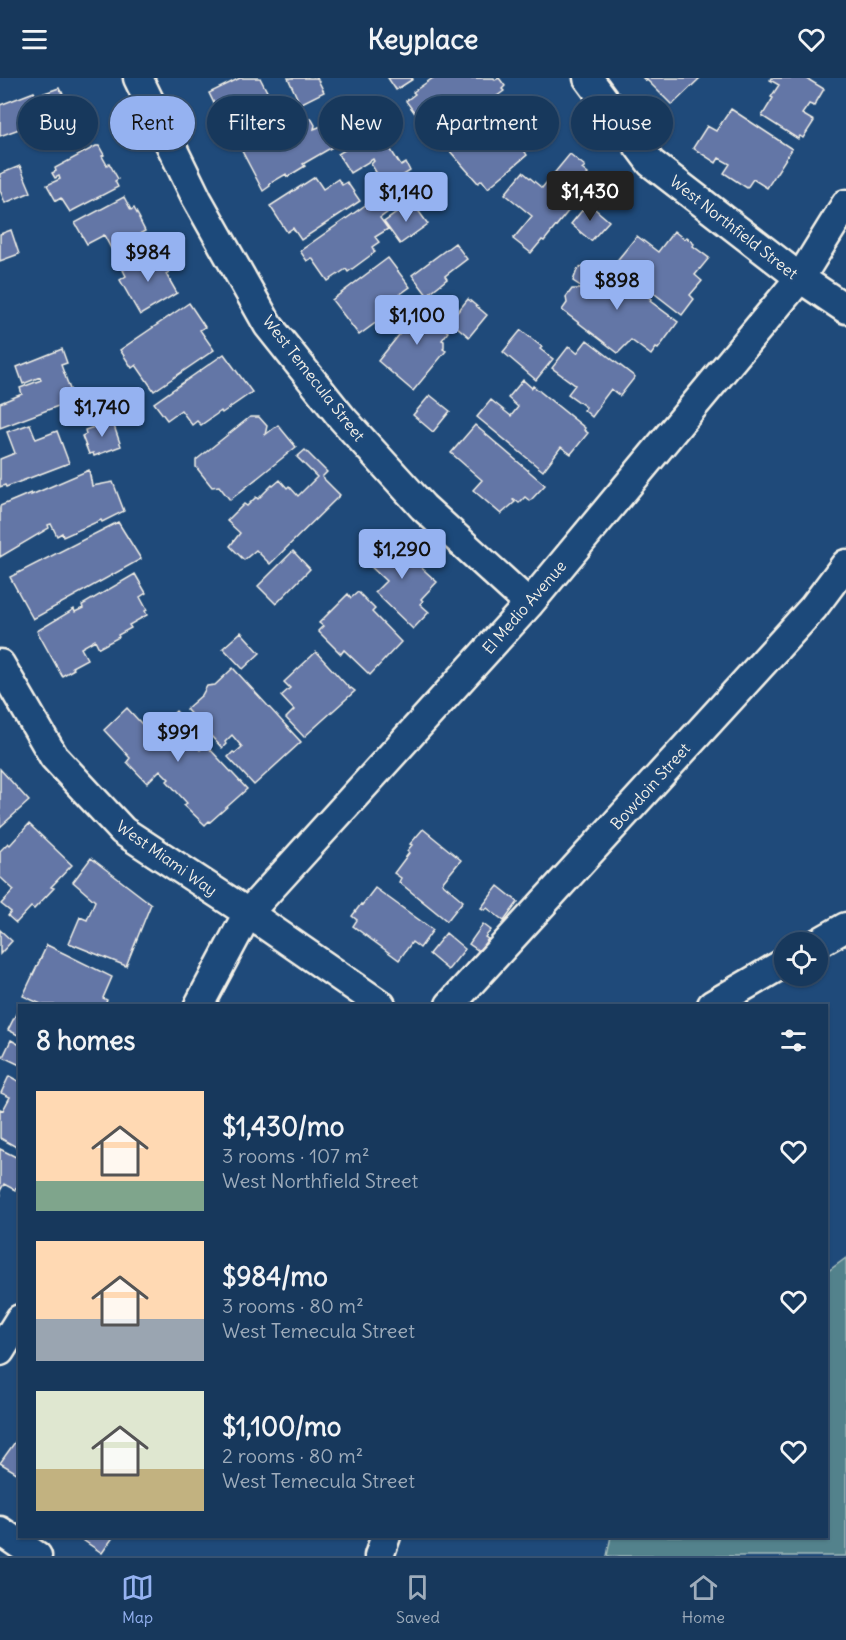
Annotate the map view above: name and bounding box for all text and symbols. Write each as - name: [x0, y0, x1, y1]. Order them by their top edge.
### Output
- text: Keyplace: [368, 22, 478, 56]
- icon: menu: [18, 23, 51, 56]
- icon: heart: [795, 23, 828, 56]
- chip: Buy: [18, 96, 98, 150]
- chip: Rent: [110, 96, 195, 150]
- chip: Filters: [207, 96, 307, 150]
- chip: New: [319, 96, 403, 150]
- chip: Apartment: [415, 96, 559, 150]
- chip: House: [571, 96, 673, 150]
- pin: $1,430: [541, 171, 639, 222]
- street label: West Northfield Street: [666, 171, 802, 284]
- pin: $1,140: [357, 172, 455, 223]
- text: $1,430: [561, 178, 619, 203]
- text: $1,140: [379, 179, 433, 204]
- pin: $984: [112, 232, 184, 283]
- text: $984: [125, 239, 171, 264]
- pin: $898: [581, 260, 653, 311]
- text: $898: [594, 267, 640, 292]
- pin: $1,100: [368, 295, 466, 346]
- text: $1,100: [389, 302, 445, 327]
- street label: West Temecula Street: [259, 311, 370, 445]
- pin: $1,740: [53, 387, 151, 438]
- text: $1,740: [74, 394, 130, 419]
- pin: $1,290: [353, 529, 451, 580]
- text: $1,290: [373, 536, 431, 561]
- street label: El Medio Avenue: [478, 556, 570, 658]
- pin: $991: [142, 712, 214, 763]
- text: $991: [157, 719, 199, 744]
- street label: Bowdoin Street: [606, 738, 695, 833]
- street label: West Miami Way: [113, 816, 221, 900]
- map controls: [774, 932, 828, 986]
- button: locate: [774, 932, 828, 986]
- text: 8 homes: [36, 1024, 135, 1057]
- icon: filters: [777, 1024, 810, 1057]
- text: $1,430/mo: [222, 1110, 344, 1143]
- icon: home: [84, 1115, 156, 1187]
- icon: heart: [777, 1135, 810, 1168]
- text: 3 rooms · 107 m²: [222, 1143, 370, 1168]
- text: West Northfield Street: [222, 1168, 418, 1193]
- text: $984/mo: [222, 1260, 328, 1293]
- icon: home: [84, 1265, 156, 1337]
- icon: heart: [777, 1285, 810, 1318]
- text: 3 rooms · 80 m²: [222, 1293, 364, 1318]
- text: West Temecula Street: [222, 1318, 415, 1343]
- text: $1,100/mo: [222, 1410, 341, 1443]
- icon: home: [84, 1415, 156, 1487]
- icon: heart: [777, 1435, 810, 1468]
- text: 2 rooms · 80 m²: [222, 1443, 363, 1468]
- text: West Temecula Street: [222, 1468, 415, 1493]
- tab: Map: [121, 1571, 154, 1627]
- tab: Saved: [396, 1571, 440, 1627]
- tab: Home: [682, 1571, 725, 1627]

